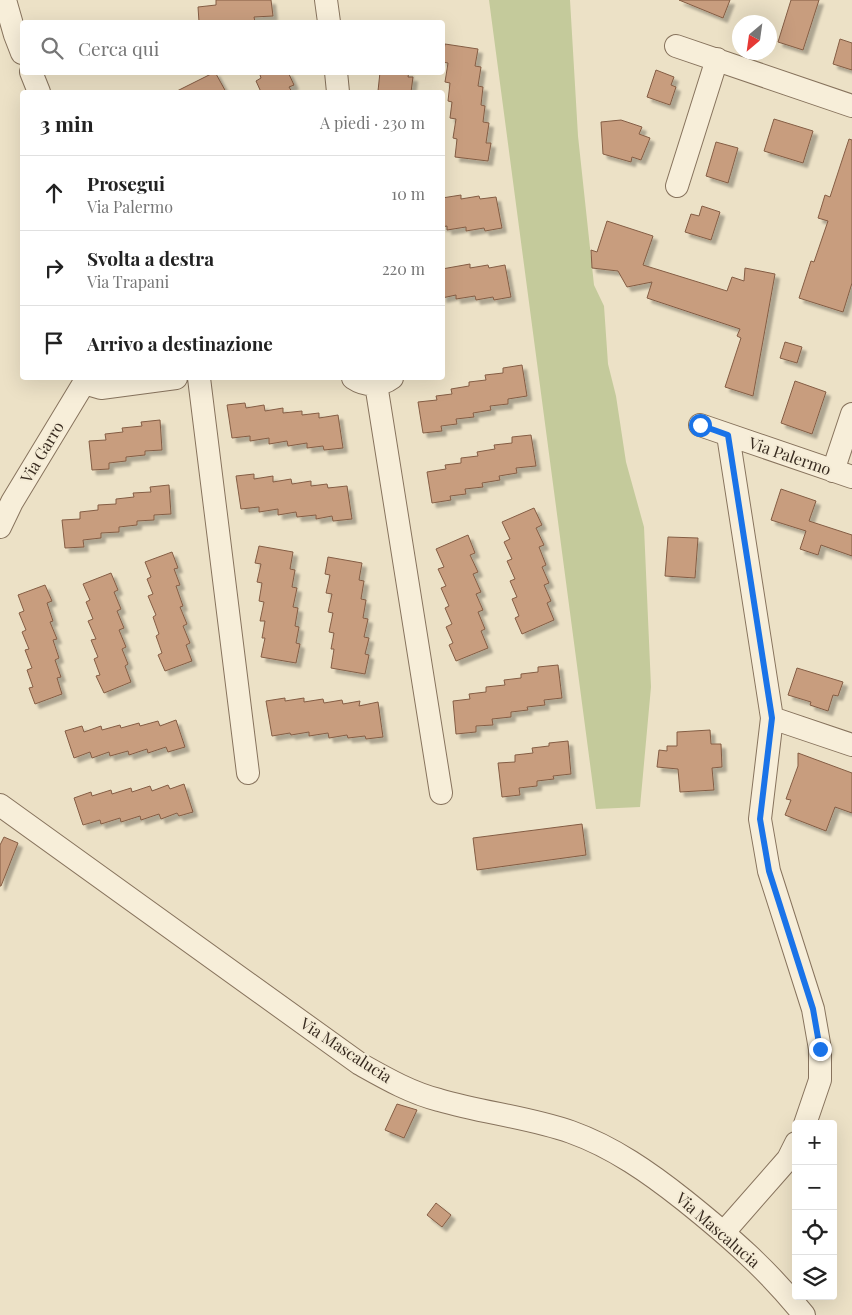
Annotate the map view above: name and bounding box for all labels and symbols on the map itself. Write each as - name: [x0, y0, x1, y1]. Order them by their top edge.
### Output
- north arrow: [732, 15, 777, 60]
- route start: [689, 414, 712, 437]
- street label: Via Garro: [15, 417, 68, 487]
- street label: Via Palermo: [745, 431, 834, 480]
- street label: Via Mascalucia: [296, 1012, 396, 1087]
- route end: [809, 1038, 832, 1061]
- street label: Via Mascalucia: [671, 1187, 765, 1272]

